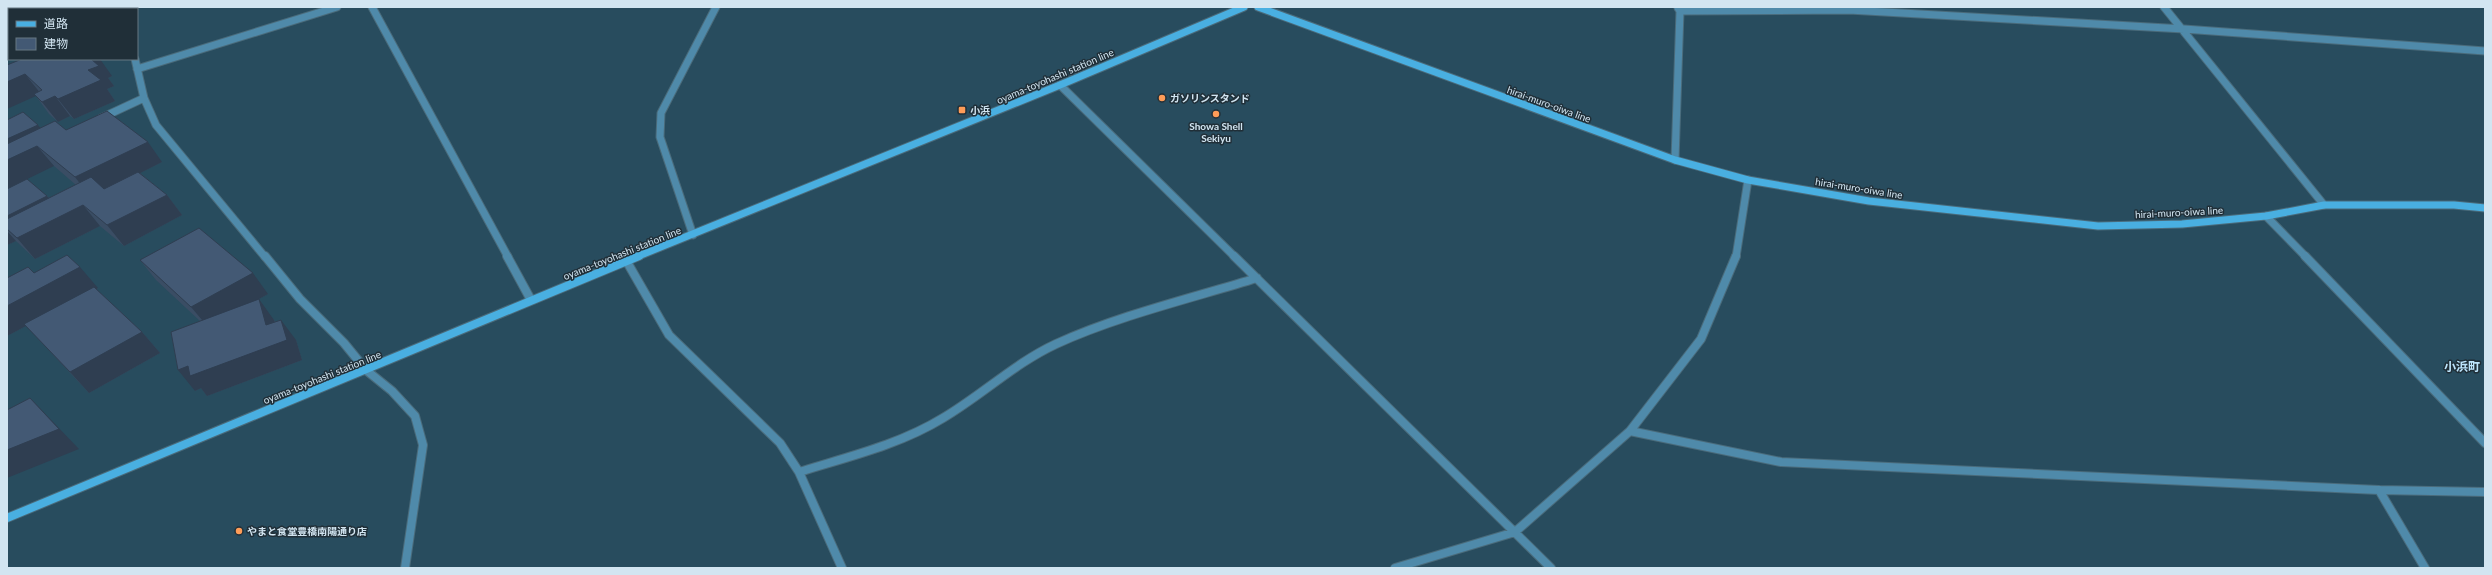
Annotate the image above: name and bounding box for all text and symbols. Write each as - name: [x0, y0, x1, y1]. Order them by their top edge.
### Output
- legend: [8, 8, 138, 60]
- text: 道路: [44, 16, 68, 31]
- text: 建物: [44, 36, 68, 51]
- street label: oyama-toyohashi station line: [995, 46, 1115, 106]
- street label: hirai-muro-oiwa line: [1505, 83, 1593, 125]
- place label: ガソリンスタンド: [1170, 92, 1250, 104]
- marker: ガソリンスタンド: [1157, 93, 1167, 103]
- place label: 小浜: [970, 104, 990, 116]
- marker: 小浜: [957, 105, 967, 115]
- marker: Showa Shell Sekiyu: [1211, 109, 1221, 119]
- place label: Showa Shell Sekiyu: [1189, 120, 1243, 144]
- street label: hirai-muro-oiwa line: [1814, 175, 1904, 201]
- street label: hirai-muro-oiwa line: [2135, 204, 2223, 220]
- street label: oyama-toyohashi station line: [561, 224, 683, 282]
- street label: oyama-toyohashi station line: [261, 348, 383, 406]
- district label: 小浜町: [2444, 359, 2480, 374]
- place label: やまと食堂豊橋南陽通り店: [247, 525, 367, 537]
- marker: やまと食堂豊橋南陽通り店: [234, 526, 244, 536]

